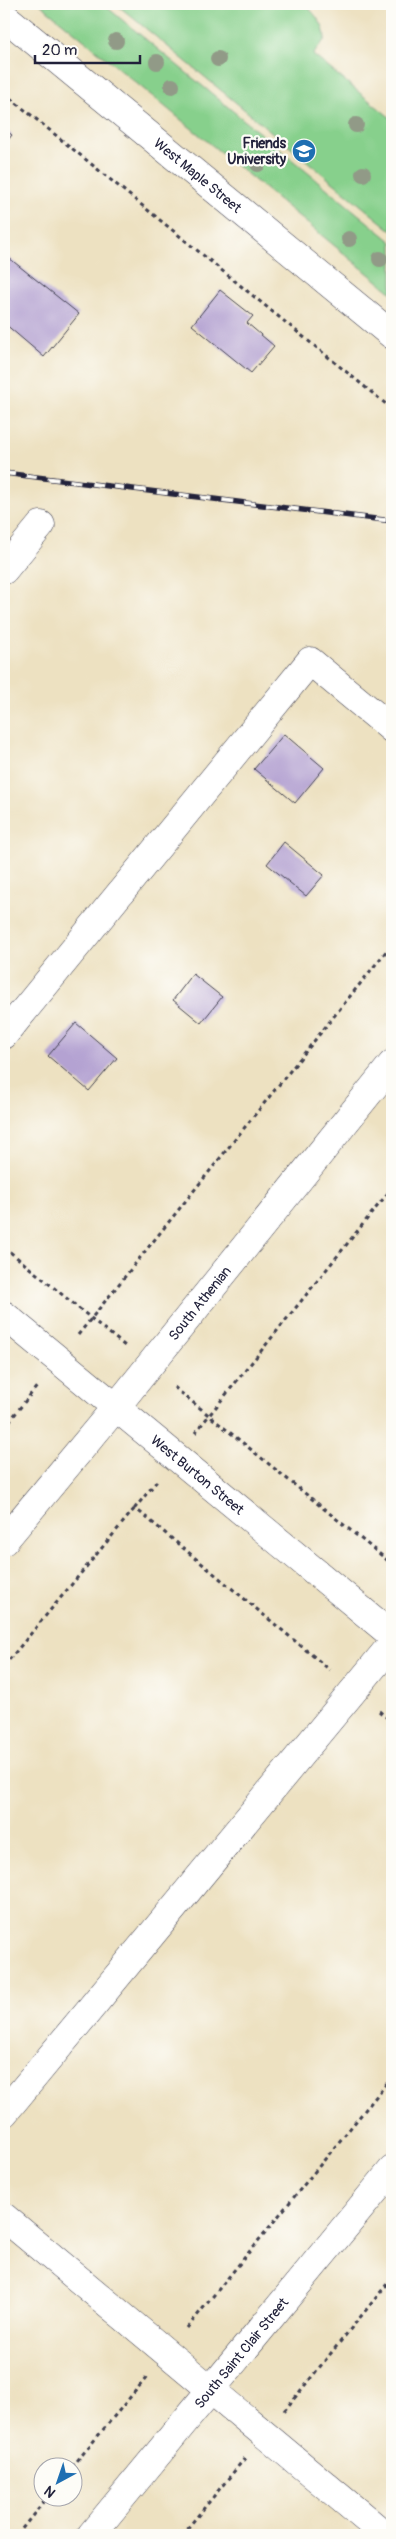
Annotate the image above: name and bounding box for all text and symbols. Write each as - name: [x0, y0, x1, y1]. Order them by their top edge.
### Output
- scale bar: [35, 32, 140, 64]
- text: 20 m: [42, 41, 77, 60]
- street label: West Maple Street: [151, 134, 245, 217]
- place label: Friends University: [227, 135, 287, 168]
- school or university icon: Friends University: [291, 138, 317, 164]
- street label: South Athenian: [165, 1262, 235, 1344]
- street label: West Burton Street: [148, 1431, 248, 1518]
- street label: South Saint Clair Street: [190, 2294, 292, 2412]
- north arrow: [32, 2456, 82, 2506]
- text: N: [41, 2482, 59, 2501]

